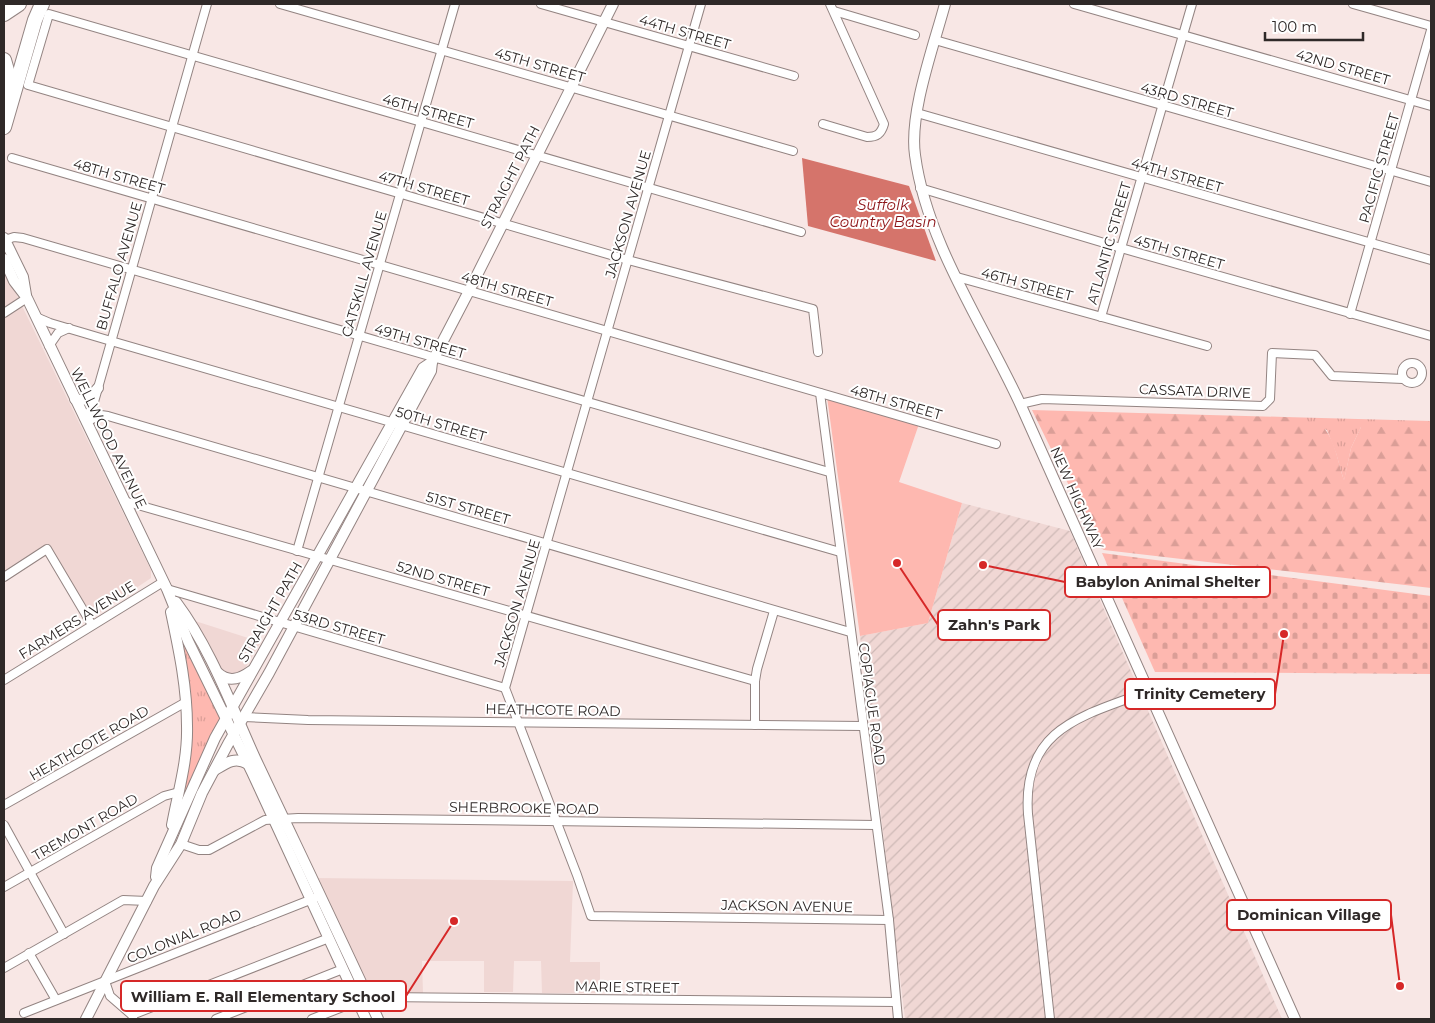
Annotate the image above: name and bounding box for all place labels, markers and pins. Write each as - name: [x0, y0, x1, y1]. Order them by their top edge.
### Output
- callout: Babylon Animal Shelter: [1065, 567, 1270, 597]
- callout: Zahn's Park: [938, 610, 1050, 640]
- callout: Trinity Cemetery: [1125, 679, 1275, 709]
- callout: Dominican Village: [1227, 900, 1391, 930]
- callout: William E. Rall Elementary School: [121, 981, 406, 1011]

